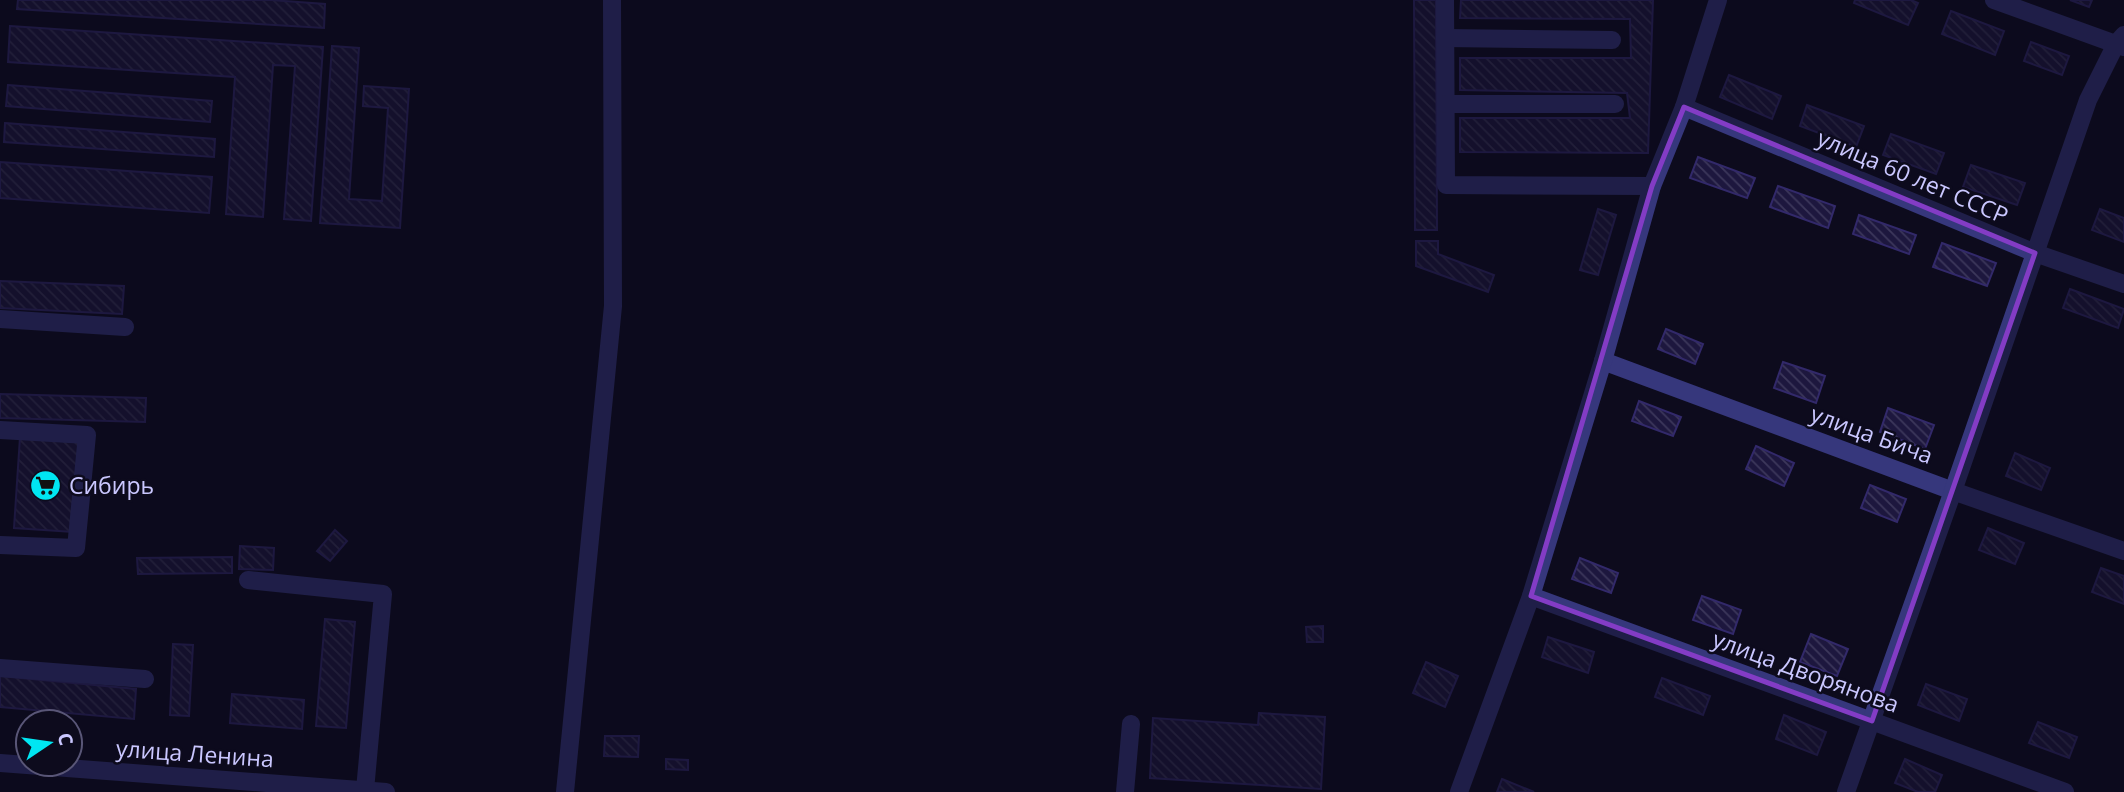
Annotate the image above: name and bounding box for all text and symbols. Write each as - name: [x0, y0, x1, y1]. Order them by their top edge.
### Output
- street label: улица 60 лет СССР: [1812, 121, 2014, 231]
- street label: улица Бича: [1806, 397, 1938, 471]
- supermarket icon: Сибирь: [29, 468, 63, 502]
- place label: Сибирь: [69, 469, 154, 501]
- street label: улица Дворянова: [1708, 622, 1904, 720]
- north arrow: [14, 708, 84, 778]
- text: С: [52, 730, 80, 748]
- street label: улица Ленина: [115, 732, 275, 774]

